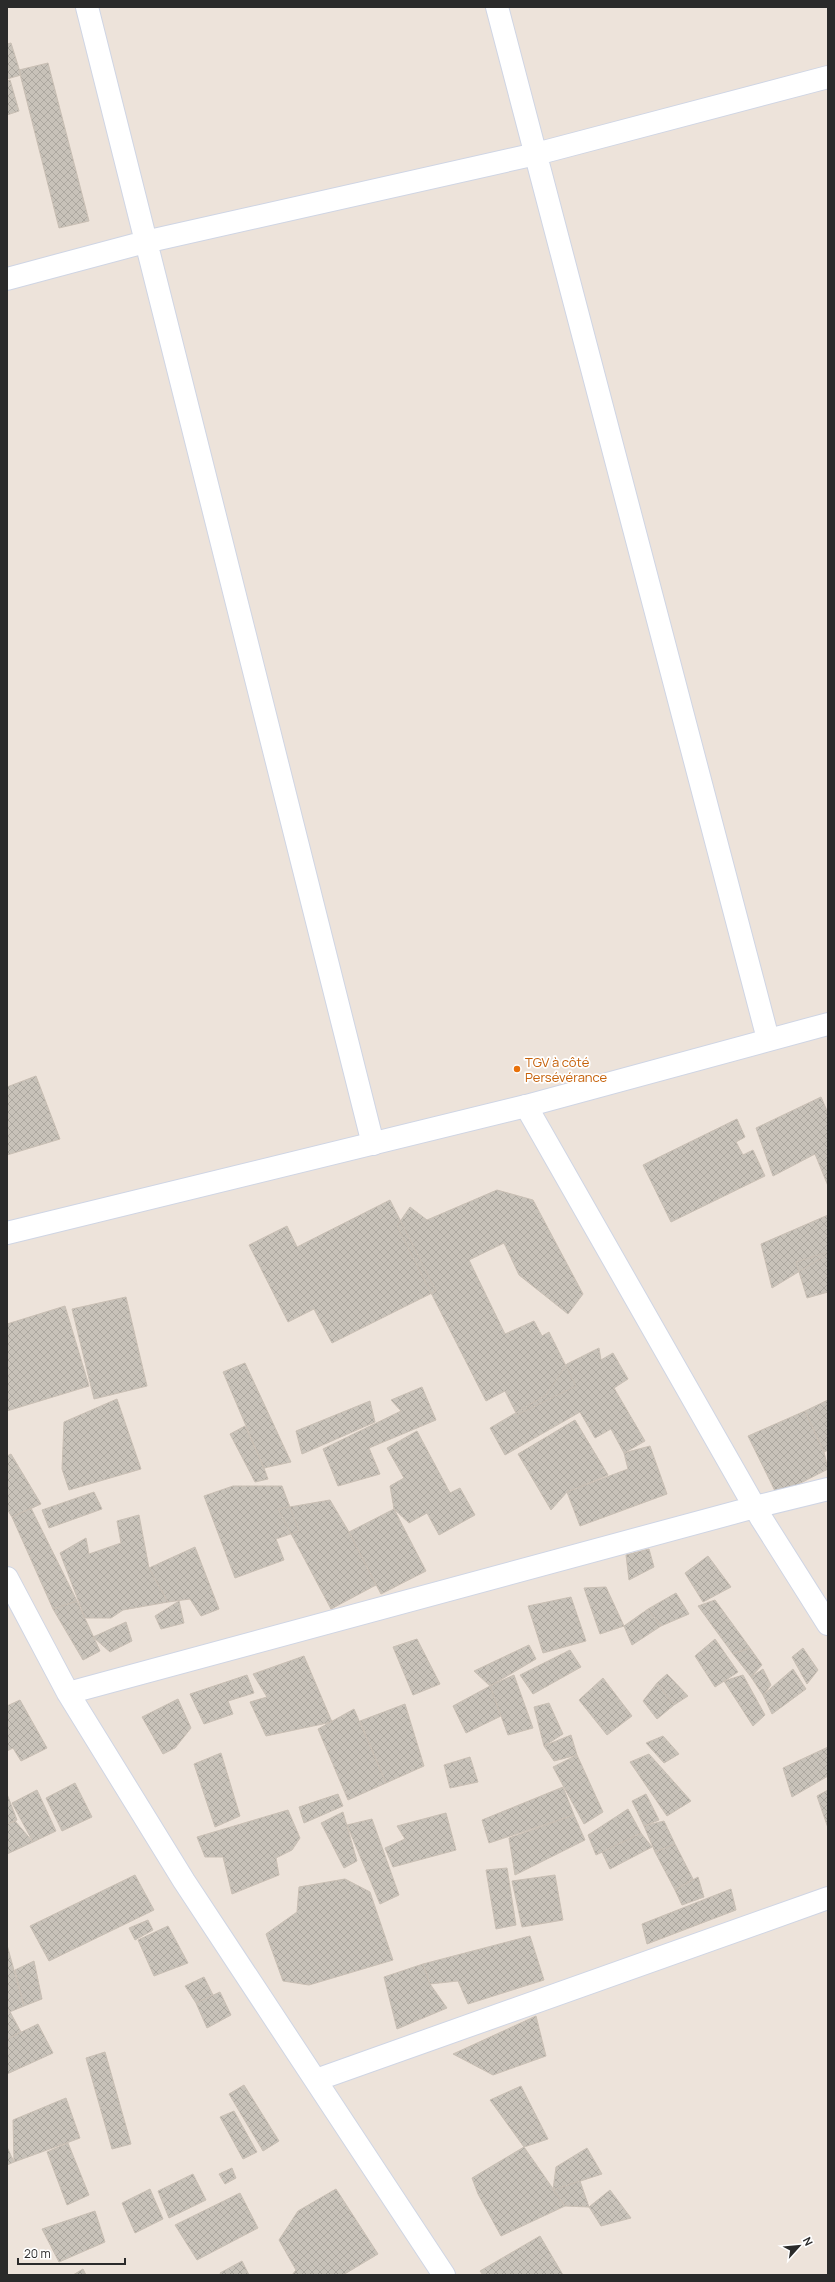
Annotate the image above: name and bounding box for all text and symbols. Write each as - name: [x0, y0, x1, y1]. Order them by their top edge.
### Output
- place label: TGV à côté Persévérance: [525, 1053, 608, 1086]
- marker: TGV à côté Persévérance: [512, 1064, 522, 1074]
- north arrow: [779, 2226, 819, 2266]
- text: N: [800, 2234, 817, 2248]
- scale bar: [18, 2240, 125, 2266]
- text: 20 m: [24, 2245, 51, 2262]

